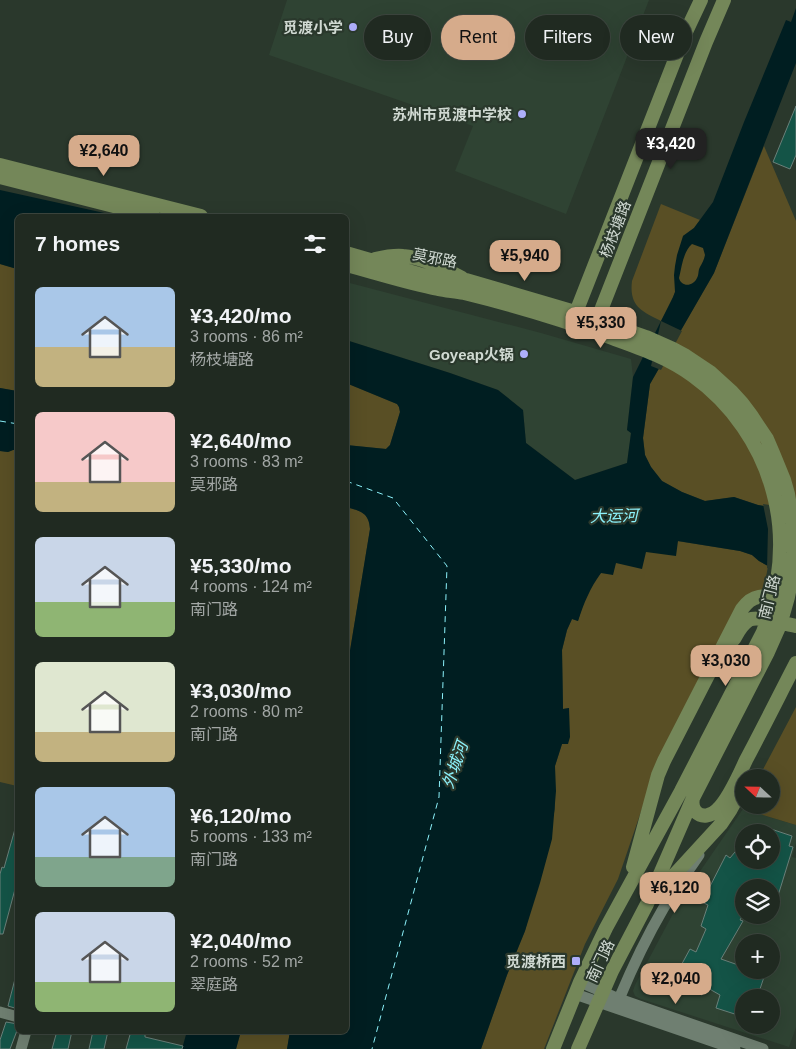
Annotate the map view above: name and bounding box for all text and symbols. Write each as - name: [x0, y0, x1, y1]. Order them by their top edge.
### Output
- chip: Buy: [364, 15, 431, 60]
- chip: Rent: [441, 15, 515, 60]
- chip: Filters: [525, 15, 610, 60]
- chip: New: [620, 15, 692, 60]
- place label: 觅渡小学: [283, 19, 343, 36]
- marker: 觅渡小学: [347, 21, 359, 33]
- place label: 苏州市觅渡中学校: [392, 106, 512, 123]
- marker: 苏州市觅渡中学校: [516, 108, 528, 120]
- pin: ¥3,420: [630, 128, 712, 170]
- pin: ¥2,640: [63, 134, 145, 177]
- text: ¥3,420: [647, 135, 695, 152]
- text: ¥2,640: [80, 142, 128, 159]
- street label: 杨枝塘路: [596, 198, 634, 260]
- icon: filters: [301, 230, 329, 258]
- text: 7 homes: [35, 232, 120, 255]
- pin: ¥5,940: [484, 240, 566, 282]
- street label: 莫邪路: [411, 245, 459, 271]
- text: ¥5,940: [501, 247, 549, 264]
- text: ¥3,420/mo: [190, 304, 292, 327]
- pin: ¥5,330: [560, 306, 642, 349]
- icon: home: [75, 307, 135, 367]
- text: ¥5,330: [577, 314, 625, 331]
- text: 3 rooms · 86 m²: [190, 328, 303, 345]
- place label: Goyeap火锅: [429, 346, 514, 363]
- marker: Goyeap火锅: [518, 348, 530, 360]
- text: 杨枝塘路: [190, 351, 254, 368]
- text: ¥2,640/mo: [190, 429, 292, 452]
- icon: home: [75, 432, 135, 492]
- text: 3 rooms · 83 m²: [190, 453, 303, 470]
- text: 莫邪路: [190, 476, 238, 493]
- water label: 大运河: [590, 507, 641, 525]
- text: ¥5,330/mo: [190, 554, 292, 577]
- icon: home: [75, 557, 135, 617]
- street label: 南门路: [755, 573, 783, 621]
- text: 4 rooms · 124 m²: [190, 578, 312, 595]
- text: 南门路: [190, 601, 238, 618]
- pin: ¥3,030: [685, 644, 767, 687]
- text: ¥3,030: [702, 652, 750, 669]
- text: ¥3,030/mo: [190, 679, 292, 702]
- icon: home: [75, 682, 135, 742]
- text: 2 rooms · 80 m²: [190, 703, 303, 720]
- text: 南门路: [190, 726, 238, 743]
- water label: 外城河: [439, 737, 472, 790]
- north arrow: [735, 769, 780, 814]
- map controls: [735, 769, 780, 1034]
- text: ¥6,120/mo: [190, 804, 292, 827]
- icon: home: [75, 807, 135, 867]
- button: locate: [735, 824, 780, 869]
- text: 5 rooms · 133 m²: [190, 828, 312, 845]
- text: 南门路: [190, 851, 238, 868]
- pin: ¥6,120: [634, 872, 716, 914]
- text: ¥6,120: [651, 879, 699, 896]
- button: layers: [735, 879, 780, 924]
- text: ¥2,040/mo: [190, 929, 292, 952]
- icon: home: [75, 932, 135, 992]
- button: +: [735, 934, 780, 979]
- street label: 南门路: [583, 937, 617, 985]
- text: 2 rooms · 52 m²: [190, 953, 303, 970]
- place label: 觅渡桥西: [506, 953, 566, 970]
- marker: 觅渡桥西: [570, 955, 582, 967]
- pin: ¥2,040: [635, 962, 717, 1005]
- text: ¥2,040: [652, 970, 700, 987]
- text: 翠庭路: [190, 976, 238, 993]
- button: −: [735, 989, 780, 1034]

